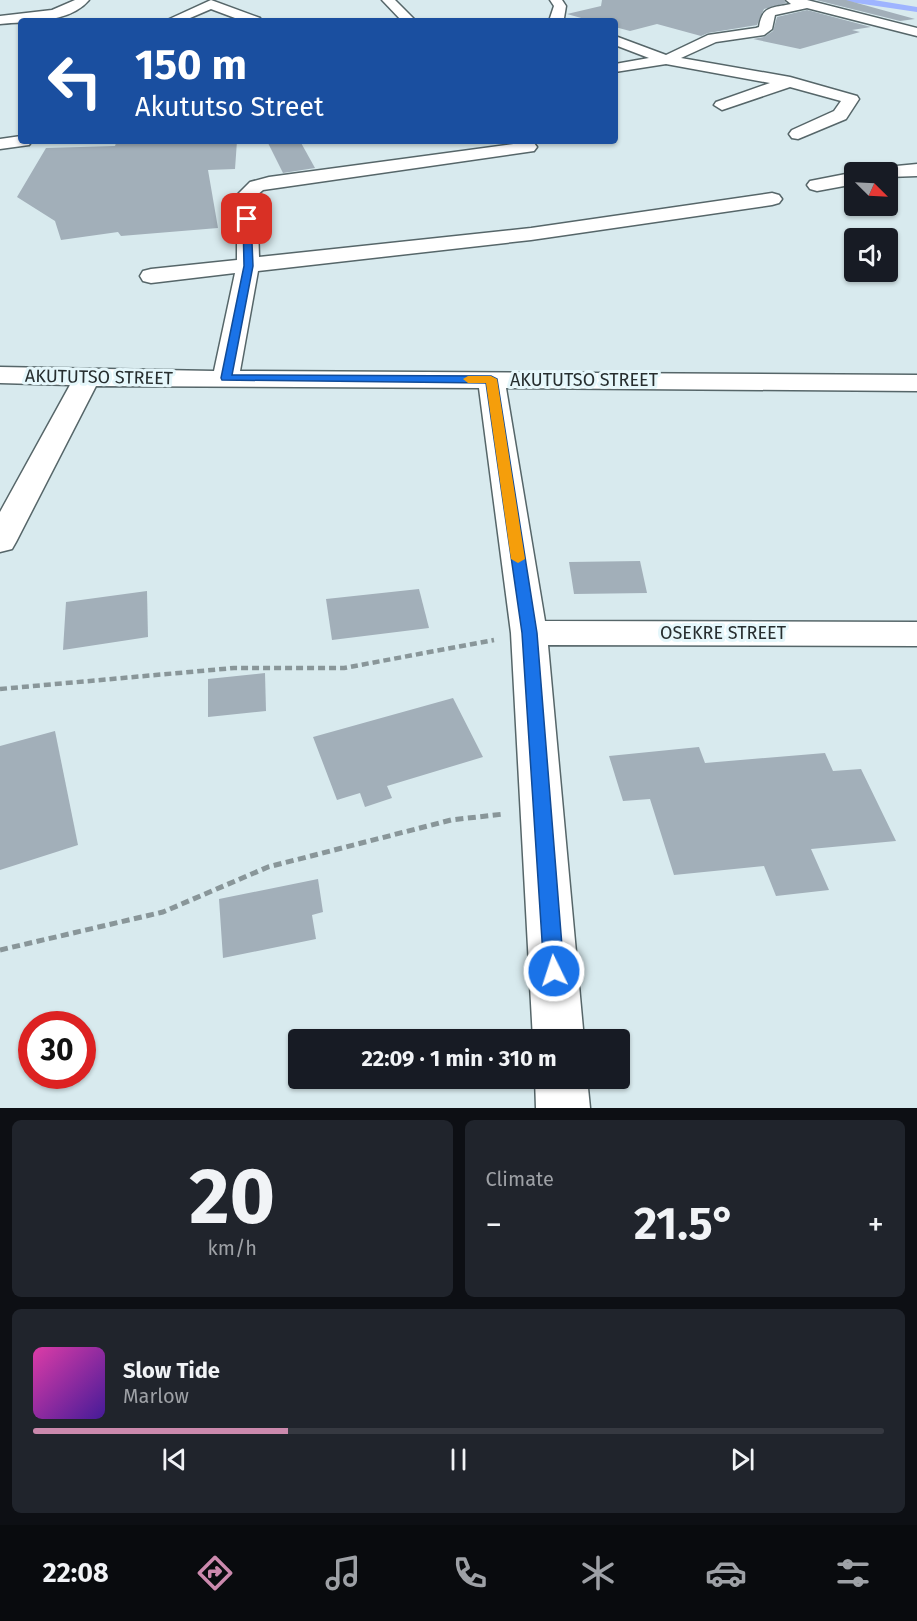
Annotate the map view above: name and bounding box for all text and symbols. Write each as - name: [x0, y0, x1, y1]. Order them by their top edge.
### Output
- text: 150 m: [135, 40, 247, 90]
- icon: left: [36, 42, 114, 120]
- text: Akututso Street: [135, 91, 324, 123]
- north arrow: [844, 162, 898, 216]
- map controls: [844, 162, 898, 282]
- pin: [221, 193, 272, 244]
- icon: arrive: [230, 202, 263, 235]
- button: sound: [844, 228, 898, 282]
- street label: AKUTUTSO STREET: [25, 365, 174, 389]
- street label: AKUTUTSO STREET: [510, 369, 659, 391]
- street label: OSEKRE STREET: [660, 622, 787, 644]
- position arrow: [522, 939, 586, 1003]
- speed limit sign: 30: [18, 1011, 96, 1089]
- text: 22:09 · 1 min · 310 m: [361, 1045, 557, 1072]
- text: 20: [189, 1150, 275, 1244]
- text: Climate: [486, 1167, 554, 1191]
- text: 21.5°: [634, 1197, 736, 1251]
- text: −: [486, 1205, 502, 1245]
- text: +: [868, 1205, 884, 1245]
- text: km/h: [208, 1236, 257, 1260]
- text: Slow Tide: [123, 1357, 220, 1384]
- text: Marlow: [123, 1384, 189, 1408]
- icon: previous: [158, 1443, 191, 1476]
- icon: pause: [442, 1443, 475, 1476]
- icon: next: [726, 1443, 759, 1476]
- icon: directions: [194, 1552, 236, 1594]
- icon: music: [322, 1552, 364, 1594]
- icon: phone: [449, 1552, 491, 1594]
- icon: climate: [577, 1552, 619, 1594]
- icon: car: [705, 1552, 747, 1594]
- icon: filters: [832, 1552, 874, 1594]
- text: 22:08: [43, 1557, 109, 1589]

